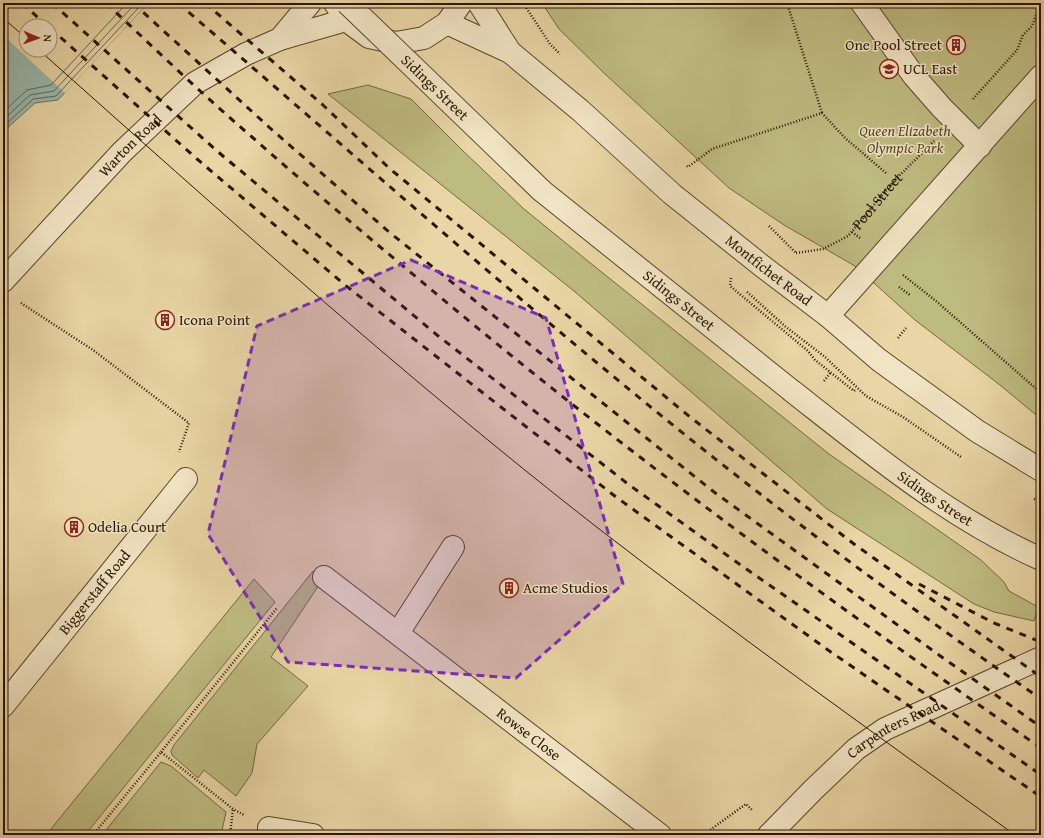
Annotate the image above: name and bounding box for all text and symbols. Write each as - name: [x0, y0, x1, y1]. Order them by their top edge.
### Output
- north arrow: [18, 18, 58, 58]
- text: N: [40, 34, 56, 43]
- place label: One Pool Street: [845, 34, 943, 55]
- building icon: One Pool Street: [945, 34, 967, 56]
- street label: Sidings Street: [397, 50, 474, 126]
- school or university icon: UCL East: [878, 58, 900, 80]
- place label: UCL East: [903, 58, 958, 79]
- street label: Warton Road: [93, 109, 166, 181]
- park label: Queen Elizabeth Olympic Park: [859, 120, 951, 158]
- street label: Pool Street: [847, 167, 907, 234]
- street label: Montfichet Road: [721, 230, 817, 310]
- street label: Sidings Street: [639, 265, 720, 336]
- building icon: Icona Point: [154, 309, 176, 331]
- place label: Icona Point: [179, 309, 251, 330]
- street label: Sidings Street: [893, 465, 978, 531]
- building icon: Odelia Court: [63, 516, 85, 538]
- place label: Odelia Court: [88, 516, 167, 537]
- street label: Biggerstaff Road: [54, 545, 135, 639]
- building icon: Acme Studios: [498, 577, 520, 599]
- place label: Acme Studios: [523, 577, 608, 598]
- street label: Carpenters Road: [842, 694, 943, 763]
- street label: Rowse Close: [492, 702, 566, 765]

